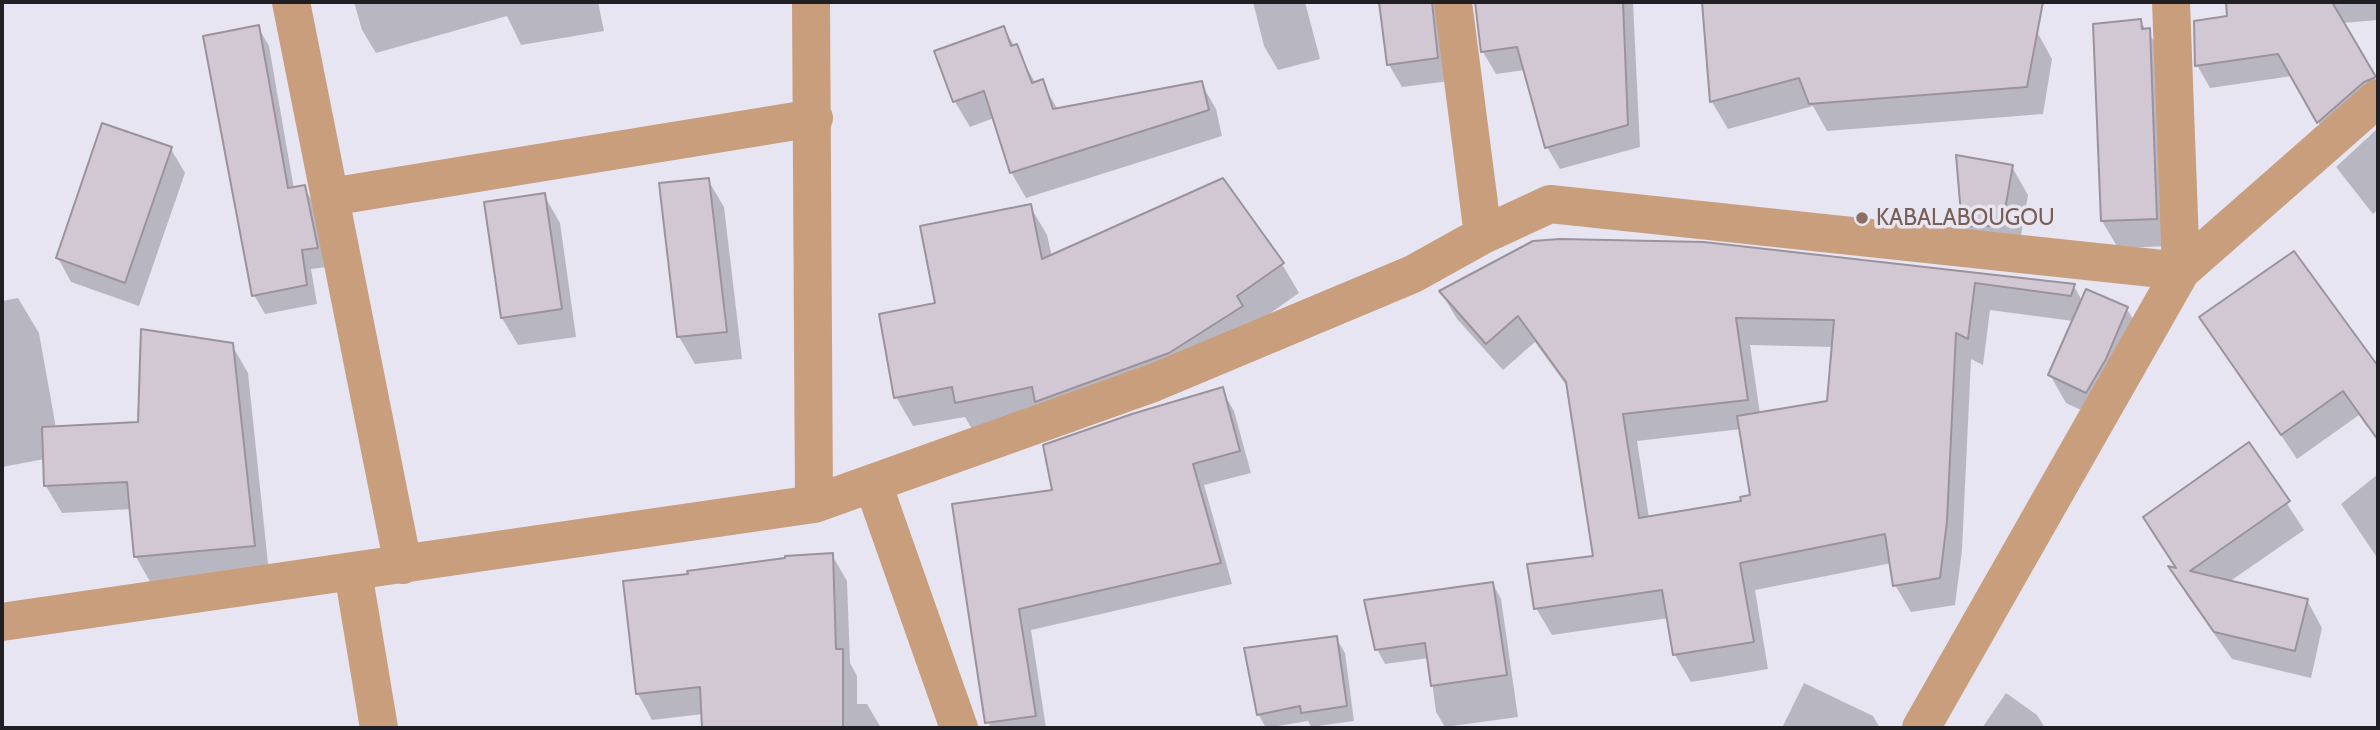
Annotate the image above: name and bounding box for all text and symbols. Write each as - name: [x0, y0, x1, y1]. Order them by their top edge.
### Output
- place label: KABALABOUGOU: [1876, 204, 2055, 232]
- marker: KABALABOUGOU: [1854, 210, 1870, 226]

